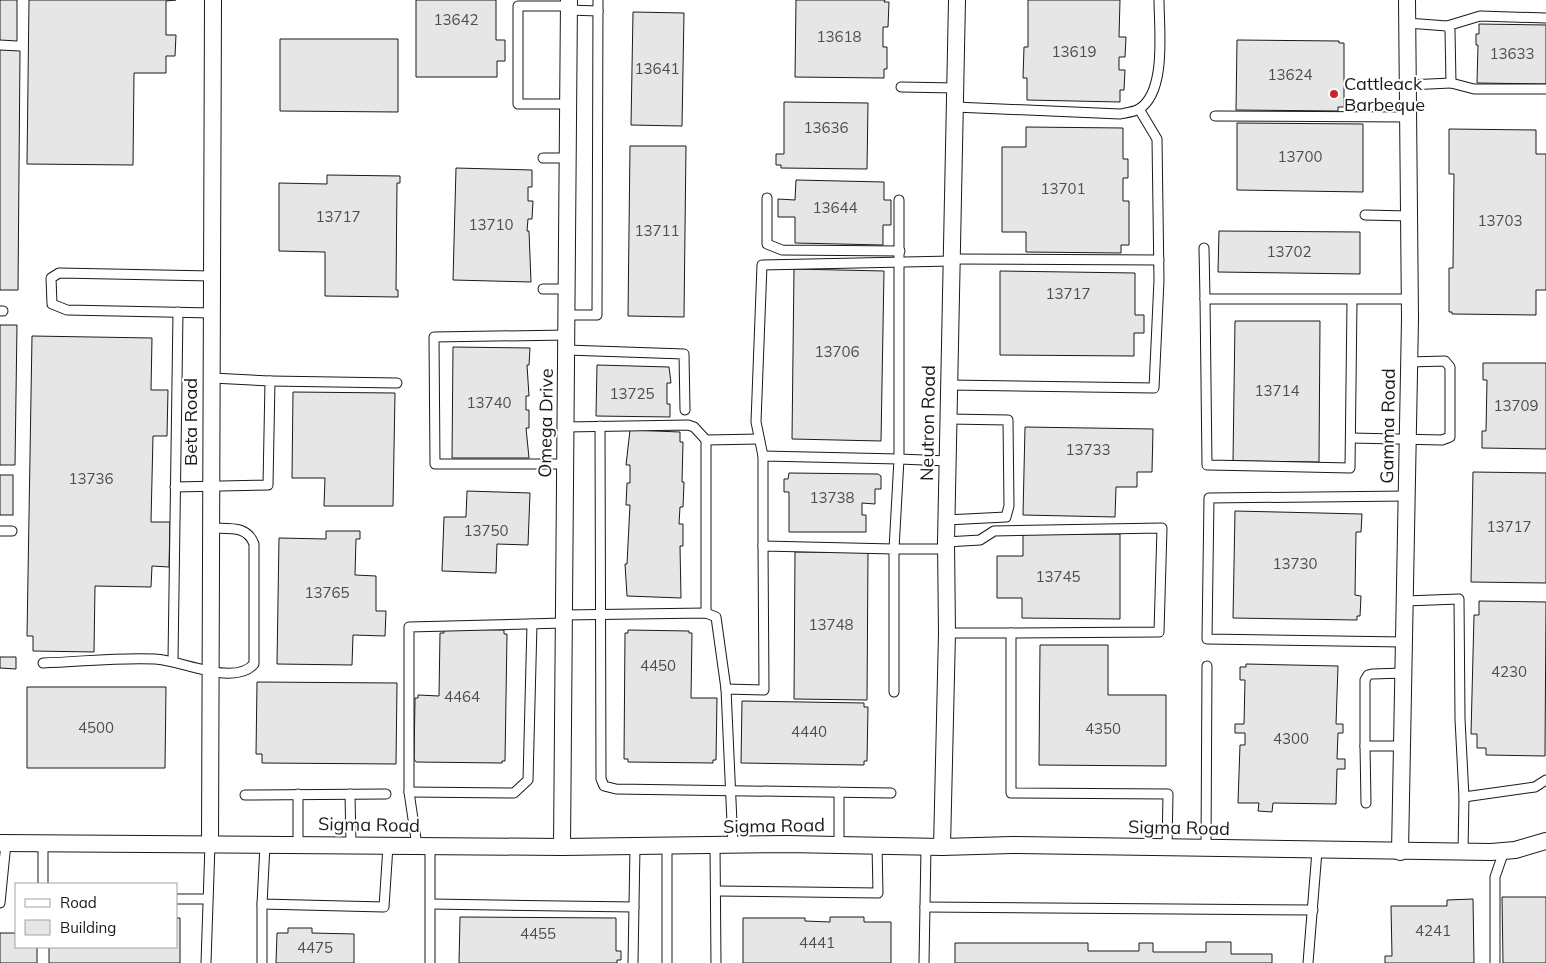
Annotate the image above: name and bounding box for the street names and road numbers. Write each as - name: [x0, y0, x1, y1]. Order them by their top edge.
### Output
- street label: Neutron Road: [915, 365, 940, 481]
- street label: Omega Drive: [533, 368, 558, 478]
- street label: Gamma Road: [1375, 368, 1400, 484]
- street label: Beta Road: [179, 378, 202, 466]
- street label: Sigma Road: [318, 812, 420, 837]
- street label: Sigma Road: [723, 813, 825, 838]
- street label: Sigma Road: [1128, 815, 1230, 840]

